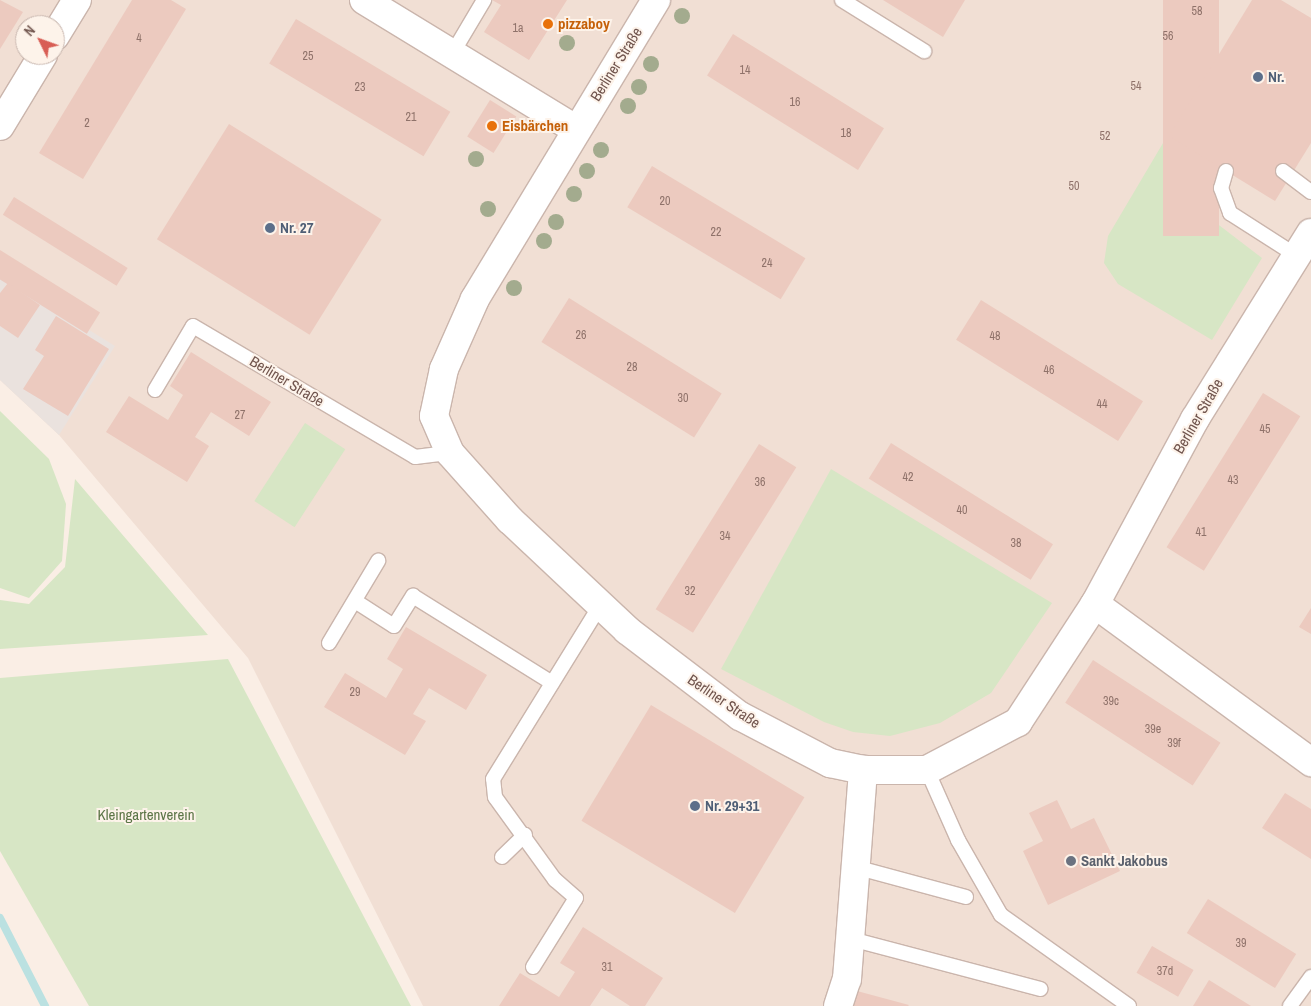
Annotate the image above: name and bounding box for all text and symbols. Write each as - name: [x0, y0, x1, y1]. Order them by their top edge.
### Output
- house number: 58: [1192, 5, 1202, 19]
- north arrow: [15, 15, 65, 65]
- place label: pizzaboy: [558, 15, 610, 33]
- marker: pizzaboy: [542, 18, 554, 30]
- text: N: [20, 22, 39, 40]
- house number: 1a: [513, 22, 523, 36]
- street label: Berliner Straße: [586, 24, 646, 104]
- house number: 56: [1163, 30, 1173, 44]
- house number: 4: [136, 32, 142, 46]
- house number: 25: [303, 50, 313, 64]
- house number: 14: [740, 64, 750, 78]
- place label: Nr.: [1268, 68, 1284, 86]
- marker: Nr.: [1252, 71, 1264, 83]
- house number: 54: [1131, 80, 1141, 94]
- house number: 23: [355, 81, 365, 95]
- house number: 16: [790, 96, 800, 110]
- house number: 21: [406, 111, 416, 125]
- house number: 2: [84, 117, 90, 131]
- place label: Eisbärchen: [502, 117, 568, 135]
- marker: Eisbärchen: [486, 120, 498, 132]
- house number: 18: [841, 127, 851, 141]
- house number: 52: [1100, 130, 1110, 144]
- house number: 50: [1069, 180, 1079, 194]
- house number: 20: [660, 195, 670, 209]
- place label: Nr. 27: [280, 219, 314, 237]
- marker: Nr. 27: [264, 222, 276, 234]
- house number: 22: [711, 226, 721, 240]
- house number: 24: [762, 257, 772, 271]
- house number: 26: [576, 329, 586, 343]
- house number: 48: [990, 330, 1000, 344]
- street label: Berliner Straße: [247, 352, 327, 410]
- house number: 28: [627, 361, 637, 375]
- house number: 46: [1044, 364, 1054, 378]
- street label: Berliner Straße: [1169, 375, 1227, 457]
- house number: 30: [678, 392, 688, 406]
- house number: 44: [1097, 398, 1107, 412]
- house number: 27: [235, 409, 245, 423]
- house number: 45: [1260, 423, 1270, 437]
- house number: 42: [903, 471, 913, 485]
- house number: 43: [1228, 474, 1238, 488]
- house number: 36: [755, 476, 765, 490]
- house number: 40: [957, 504, 967, 518]
- house number: 41: [1196, 526, 1206, 540]
- house number: 34: [720, 530, 730, 544]
- house number: 38: [1011, 537, 1021, 551]
- house number: 32: [685, 585, 695, 599]
- street label: Berliner Straße: [684, 670, 764, 732]
- house number: 29: [350, 686, 360, 700]
- house number: 39c: [1103, 695, 1119, 709]
- house number: 39e: [1145, 723, 1161, 737]
- house number: 39f: [1167, 737, 1181, 751]
- place label: Nr. 29+31: [705, 797, 759, 815]
- marker: Nr. 29+31: [689, 800, 701, 812]
- park label: Kleingartenverein: [97, 806, 195, 824]
- place label: Sankt Jakobus: [1081, 852, 1168, 870]
- marker: Sankt Jakobus: [1065, 855, 1077, 867]
- house number: 39: [1236, 937, 1246, 951]
- house number: 31: [602, 961, 612, 975]
- house number: 37d: [1157, 965, 1173, 979]

